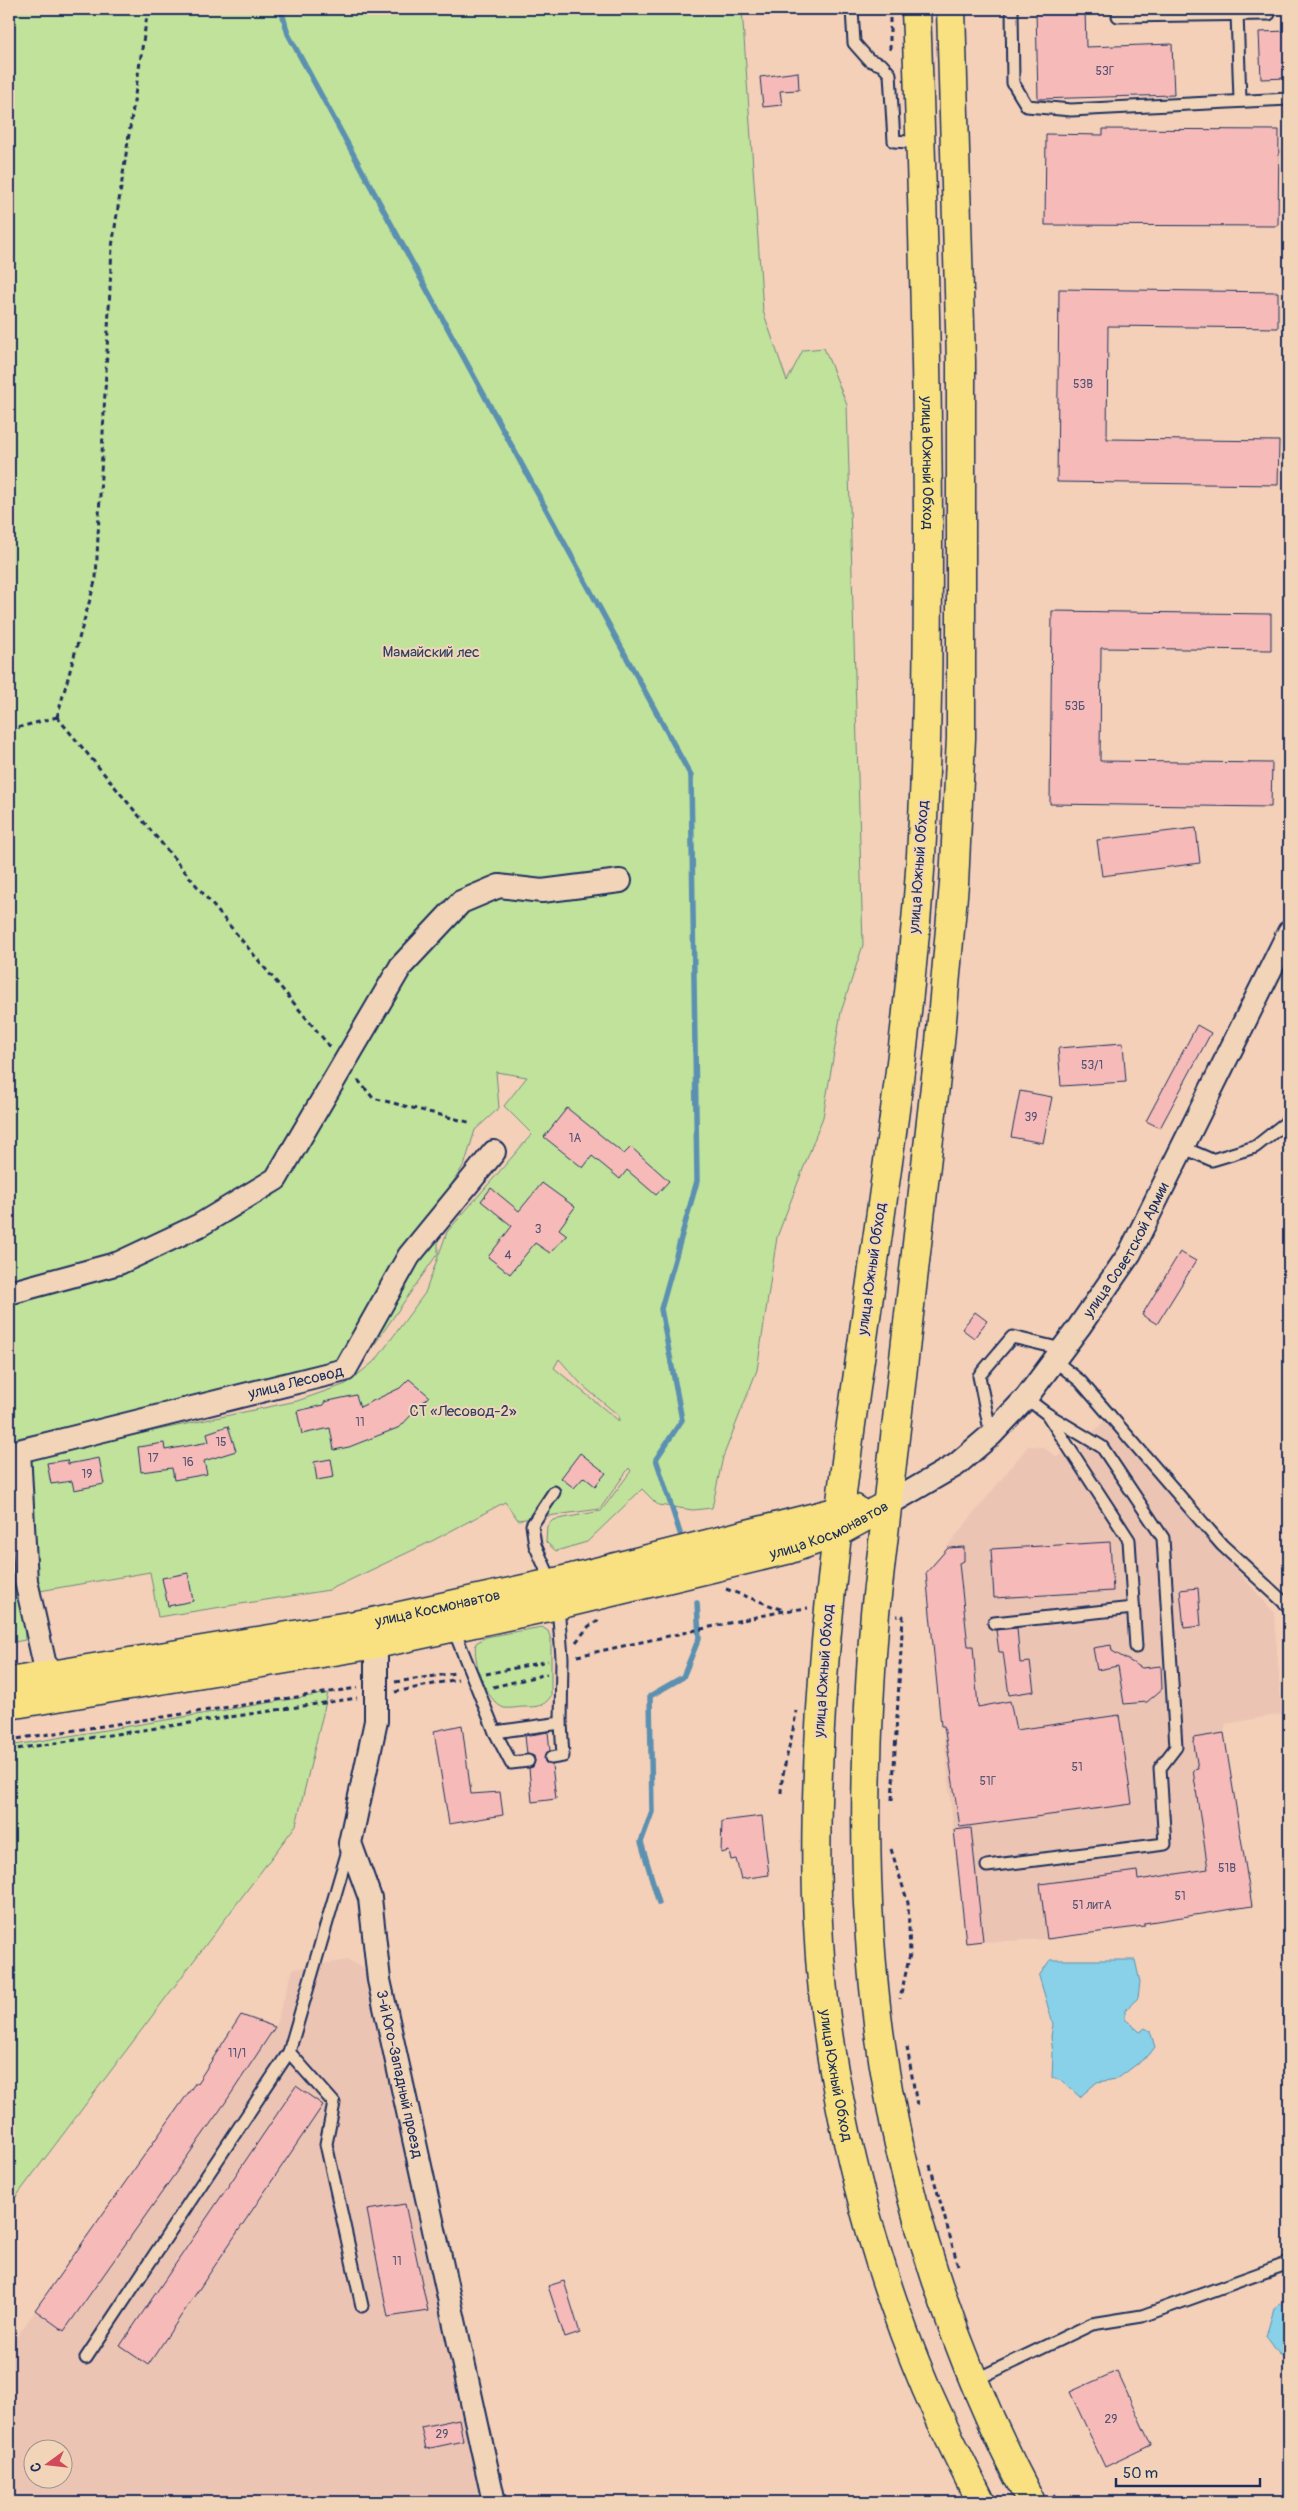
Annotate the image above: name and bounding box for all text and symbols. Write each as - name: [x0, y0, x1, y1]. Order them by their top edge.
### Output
- house number: 53Г: [1096, 64, 1115, 79]
- house number: 53В: [1073, 377, 1093, 392]
- street label: улица Южный Обход: [917, 395, 938, 530]
- park label: Мамайский лес: [382, 643, 480, 662]
- house number: 53Б: [1065, 699, 1085, 714]
- street label: улица Южный Обход: [905, 800, 933, 935]
- house number: 53/1: [1081, 1058, 1103, 1073]
- house number: 39: [1025, 1110, 1037, 1125]
- house number: 1А: [569, 1131, 581, 1146]
- street label: улица Советской Армии: [1078, 1179, 1173, 1322]
- street label: улица Южный Обход: [853, 1202, 891, 1337]
- house number: 3: [535, 1222, 542, 1237]
- house number: 4: [505, 1248, 512, 1263]
- street label: улица Лесовод: [245, 1361, 345, 1403]
- park label: СТ «Лесовод-2»: [409, 1402, 517, 1421]
- house number: 11: [355, 1415, 365, 1430]
- house number: 15: [215, 1435, 227, 1450]
- house number: 17: [147, 1451, 159, 1466]
- house number: 16: [182, 1455, 194, 1470]
- house number: 19: [82, 1467, 92, 1482]
- street label: улица Космонавтов: [767, 1497, 892, 1564]
- street label: улица Космонавтов: [372, 1585, 502, 1631]
- street label: улица Южный Обход: [810, 1604, 838, 1739]
- house number: 51: [1071, 1760, 1083, 1775]
- house number: 51Г: [980, 1774, 997, 1789]
- house number: 51В: [1218, 1861, 1236, 1876]
- house number: 51: [1174, 1889, 1186, 1904]
- house number: 51 литА: [1072, 1898, 1112, 1913]
- street label: 3-й Юго-Западный проезд: [372, 1988, 427, 2160]
- street label: улица Южный Обход: [815, 2007, 857, 2143]
- house number: 11/1: [228, 2046, 246, 2061]
- house number: 11: [392, 2254, 402, 2269]
- house number: 29: [1105, 2412, 1117, 2427]
- house number: 29: [436, 2427, 448, 2442]
- north arrow: [22, 2438, 72, 2488]
- scale bar: [1116, 2456, 1259, 2488]
- text: С: [27, 2461, 45, 2474]
- text: 50 m: [1123, 2464, 1158, 2483]

